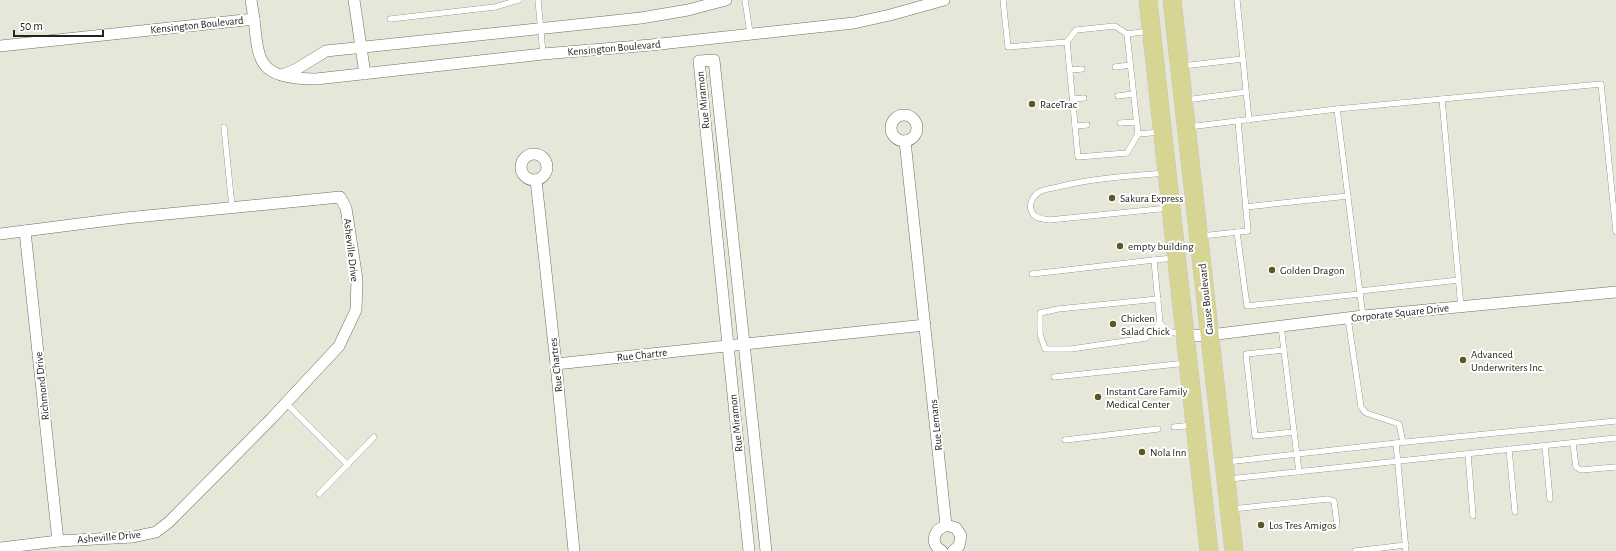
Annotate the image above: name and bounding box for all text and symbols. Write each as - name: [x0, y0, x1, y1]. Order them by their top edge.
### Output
- scale bar: [14, 12, 103, 38]
- street label: Kensington Boulevard: [150, 15, 244, 35]
- text: 50 m: [20, 20, 43, 32]
- street label: Kensington Boulevard: [567, 38, 661, 58]
- street label: Rue Miramon: [695, 71, 711, 129]
- marker: RaceTrac: [1027, 99, 1037, 109]
- place label: RaceTrac: [1040, 99, 1078, 110]
- marker: Sakura Express: [1107, 193, 1117, 203]
- place label: Sakura Express: [1120, 193, 1183, 204]
- street label: Asheville Drive: [342, 218, 360, 282]
- marker: empty building: [1115, 241, 1125, 251]
- place label: empty building: [1128, 241, 1194, 252]
- street label: Gause Boulevard: [1197, 263, 1215, 335]
- marker: Golden Dragon: [1267, 265, 1277, 275]
- place label: Golden Dragon: [1280, 265, 1345, 276]
- street label: Corporate Square Drive: [1350, 302, 1450, 324]
- place label: Chicken Salad Chick: [1121, 313, 1170, 337]
- marker: Chicken Salad Chick: [1108, 319, 1118, 329]
- street label: Rue Chartres: [548, 337, 564, 393]
- street label: Rue Chartre: [616, 347, 668, 363]
- place label: Advanced Underwriters Inc.: [1471, 349, 1544, 373]
- street label: Richmond Drive: [33, 351, 51, 421]
- marker: Advanced Underwriters Inc.: [1458, 355, 1468, 365]
- place label: Instant Care Family Medical Center: [1106, 386, 1188, 410]
- marker: Instant Care Family Medical Center: [1093, 392, 1103, 402]
- street label: Rue Miramon: [728, 394, 744, 452]
- street label: Rue Lemans: [928, 399, 944, 451]
- marker: Nola Inn: [1137, 447, 1147, 457]
- place label: Nola Inn: [1150, 447, 1186, 458]
- marker: Los Tres Amigos: [1256, 520, 1266, 530]
- place label: Los Tres Amigos: [1269, 520, 1336, 531]
- street label: Asheville Drive: [77, 529, 141, 545]

